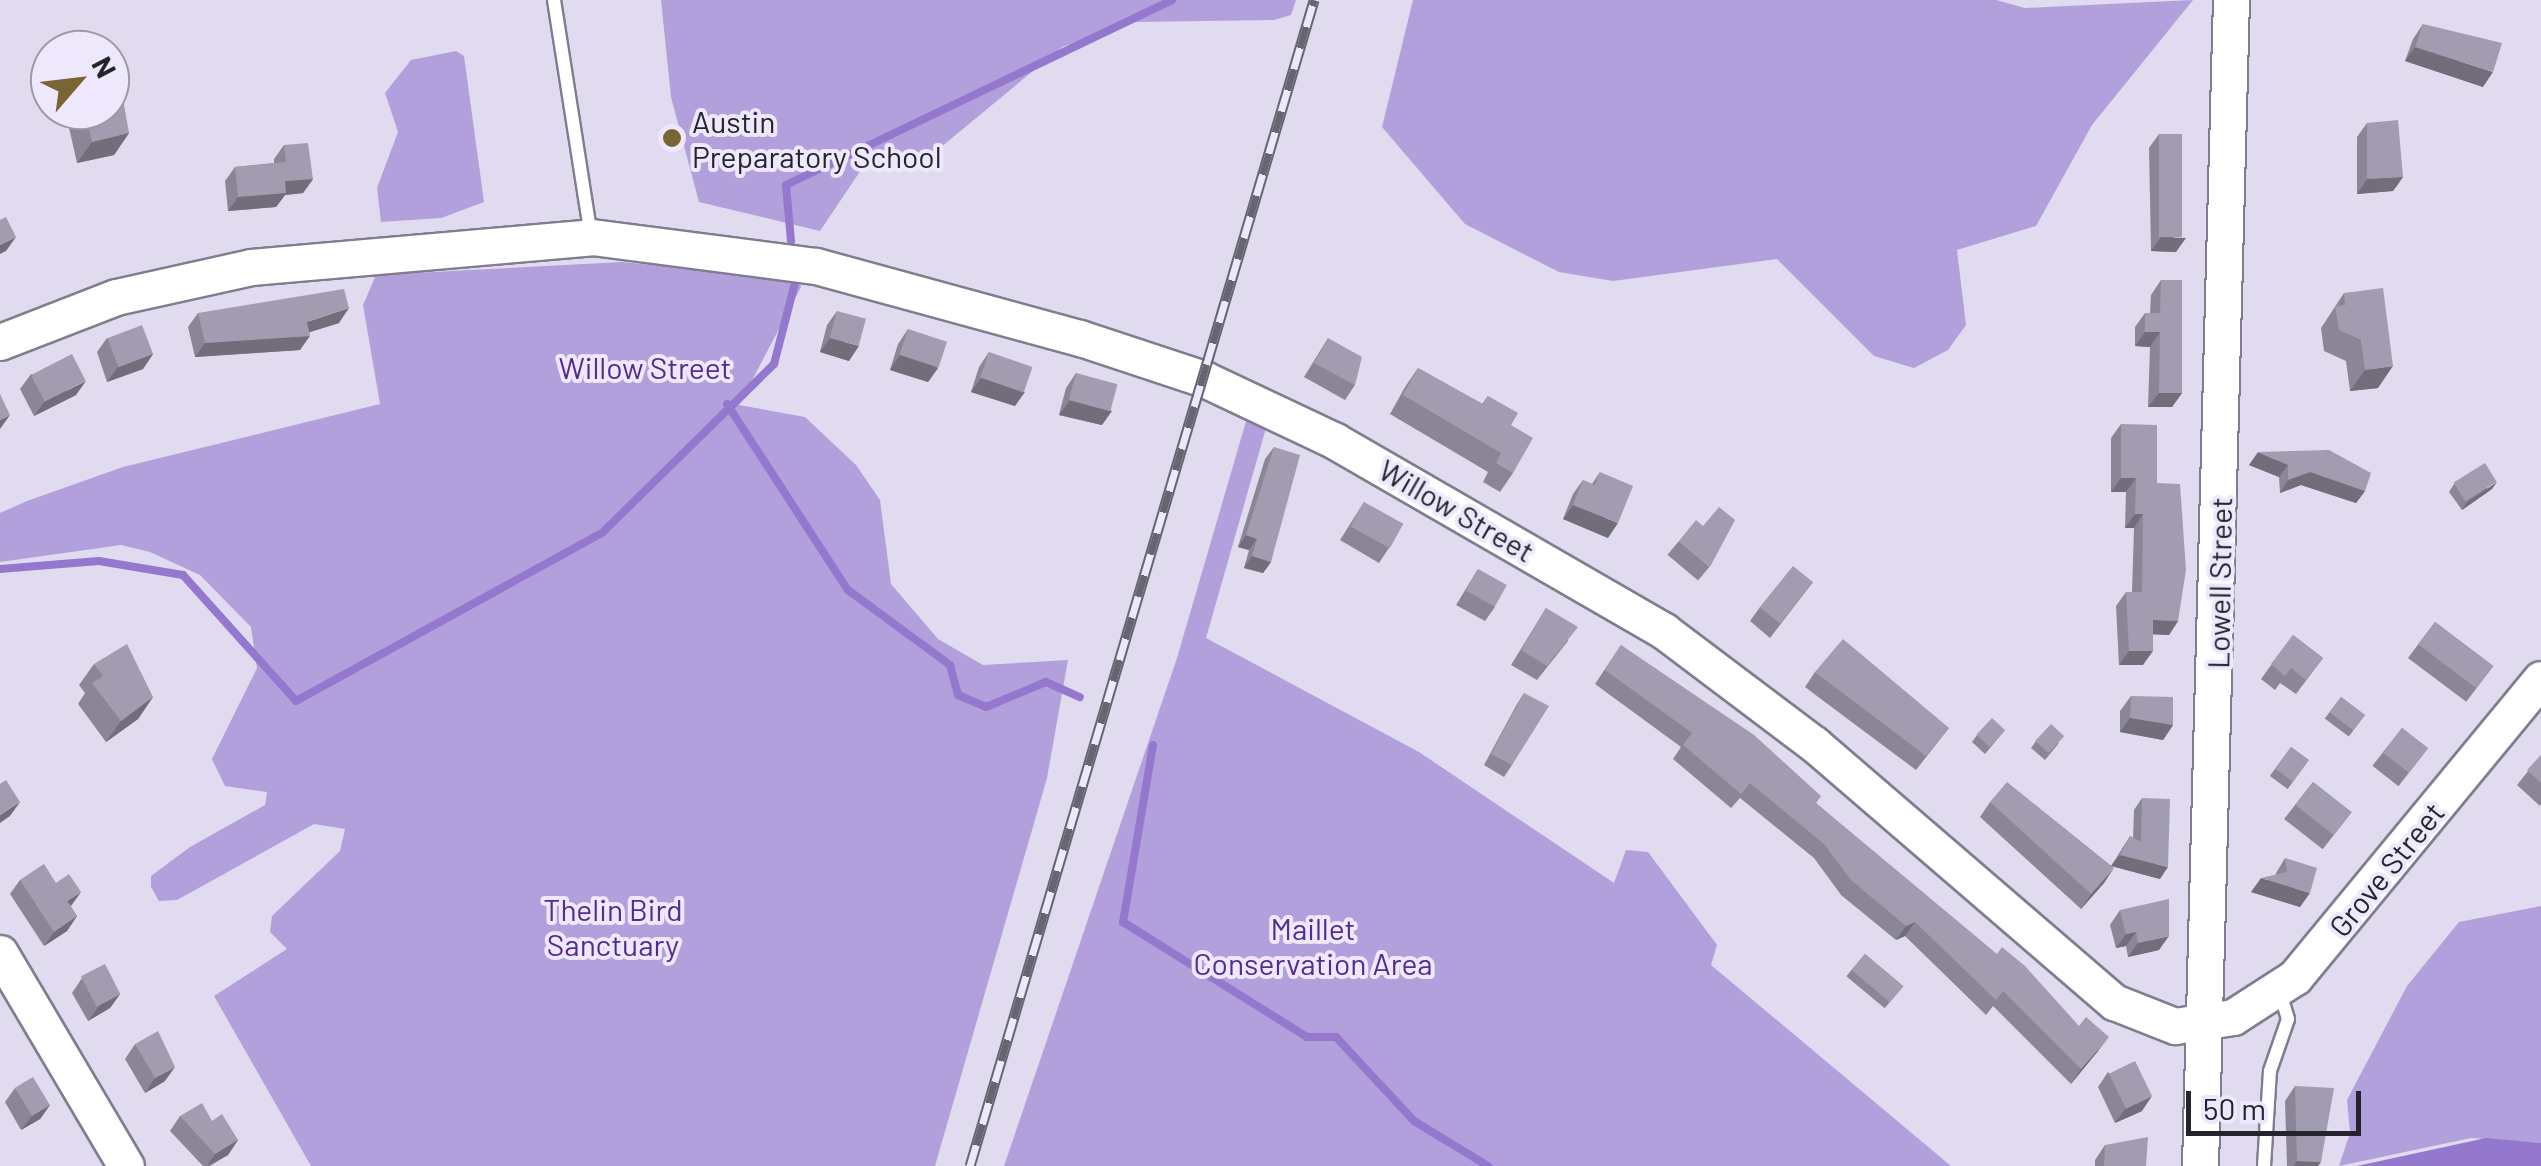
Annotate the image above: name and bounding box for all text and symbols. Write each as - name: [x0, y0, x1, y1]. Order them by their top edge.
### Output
- north arrow: [30, 30, 130, 130]
- text: N: [85, 51, 124, 83]
- place label: Austin Preparatory School: [692, 103, 942, 174]
- marker: Austin Preparatory School: [661, 127, 683, 149]
- park label: Willow Street: [558, 349, 732, 385]
- street label: Willow Street: [1373, 451, 1541, 569]
- street label: Lowell Street: [2200, 497, 2238, 669]
- street label: Grove Street: [2321, 795, 2451, 943]
- park label: Thelin Bird Sanctuary: [543, 891, 683, 962]
- park label: Maillet Conservation Area: [1193, 910, 1433, 980]
- scale bar: [2191, 1071, 2366, 1133]
- text: 50 m: [2203, 1090, 2266, 1126]

